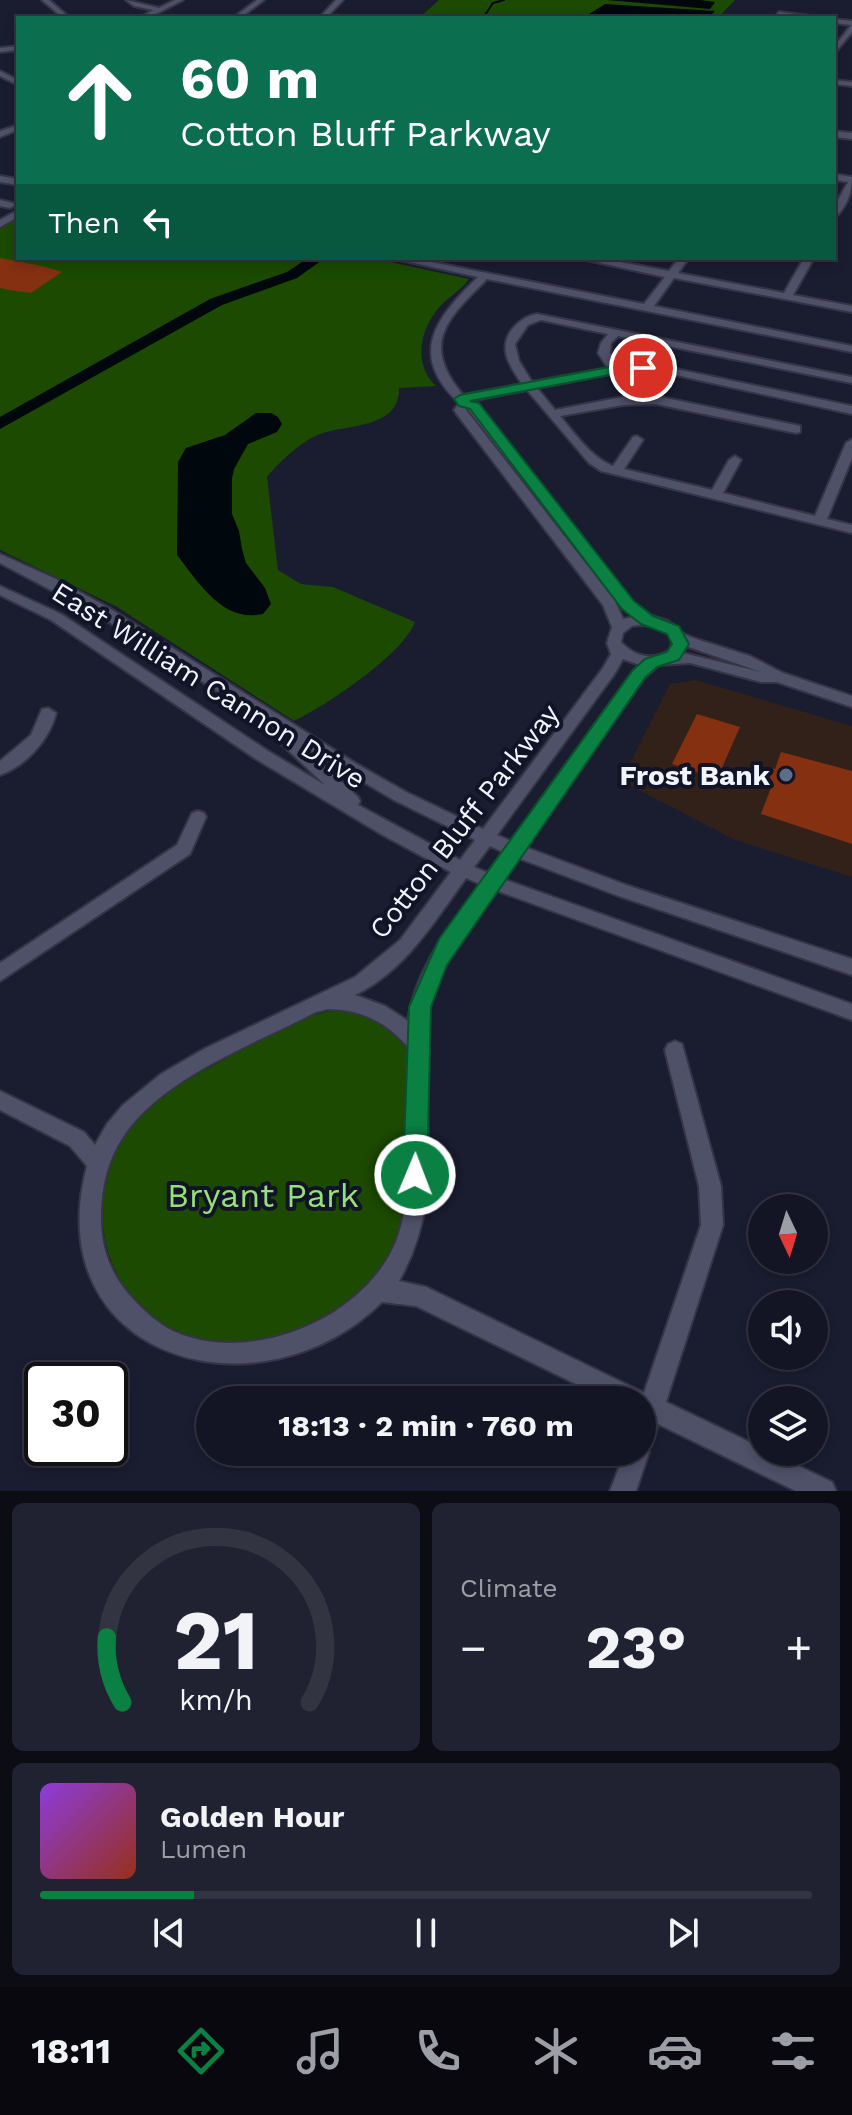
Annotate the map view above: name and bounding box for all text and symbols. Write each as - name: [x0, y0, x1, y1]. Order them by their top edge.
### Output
- text: 60 m: [180, 46, 319, 112]
- icon: ahead: [48, 48, 152, 152]
- text: Cotton Bluff Parkway: [180, 113, 551, 155]
- icon: left: [136, 200, 180, 244]
- text: Then: [48, 205, 120, 240]
- pin: [609, 334, 677, 402]
- icon: arrive: [621, 346, 665, 390]
- street label: East William Cannon Drive: [46, 575, 371, 796]
- street label: Cotton Bluff Parkway: [363, 697, 567, 945]
- place label: Frost Bank: [619, 759, 771, 792]
- marker: Frost Bank: [777, 766, 795, 784]
- position arrow: [373, 1133, 457, 1217]
- park label: Bryant Park: [167, 1175, 359, 1215]
- north arrow: [748, 1194, 828, 1274]
- map controls: [748, 1194, 828, 1466]
- button: sound: [748, 1290, 828, 1370]
- speed limit sign: 30: [24, 1362, 128, 1466]
- button: layers: [748, 1386, 828, 1466]
- text: 18:13 · 2 min · 760 m: [278, 1408, 574, 1443]
- text: Climate: [460, 1573, 558, 1603]
- text: 21: [173, 1592, 259, 1689]
- text: 23°: [585, 1612, 687, 1683]
- text: −: [460, 1622, 487, 1674]
- text: +: [785, 1622, 812, 1674]
- text: km/h: [179, 1683, 253, 1717]
- text: Golden Hour: [160, 1799, 344, 1834]
- text: Lumen: [160, 1834, 247, 1864]
- icon: previous: [147, 1911, 191, 1955]
- icon: pause: [404, 1911, 448, 1955]
- icon: next: [661, 1911, 705, 1955]
- icon: directions: [173, 2023, 229, 2079]
- icon: music: [292, 2023, 348, 2079]
- icon: phone: [410, 2023, 466, 2079]
- icon: climate: [528, 2023, 584, 2079]
- icon: car: [647, 2023, 703, 2079]
- icon: filters: [765, 2023, 821, 2079]
- text: 18:11: [31, 2030, 111, 2072]

